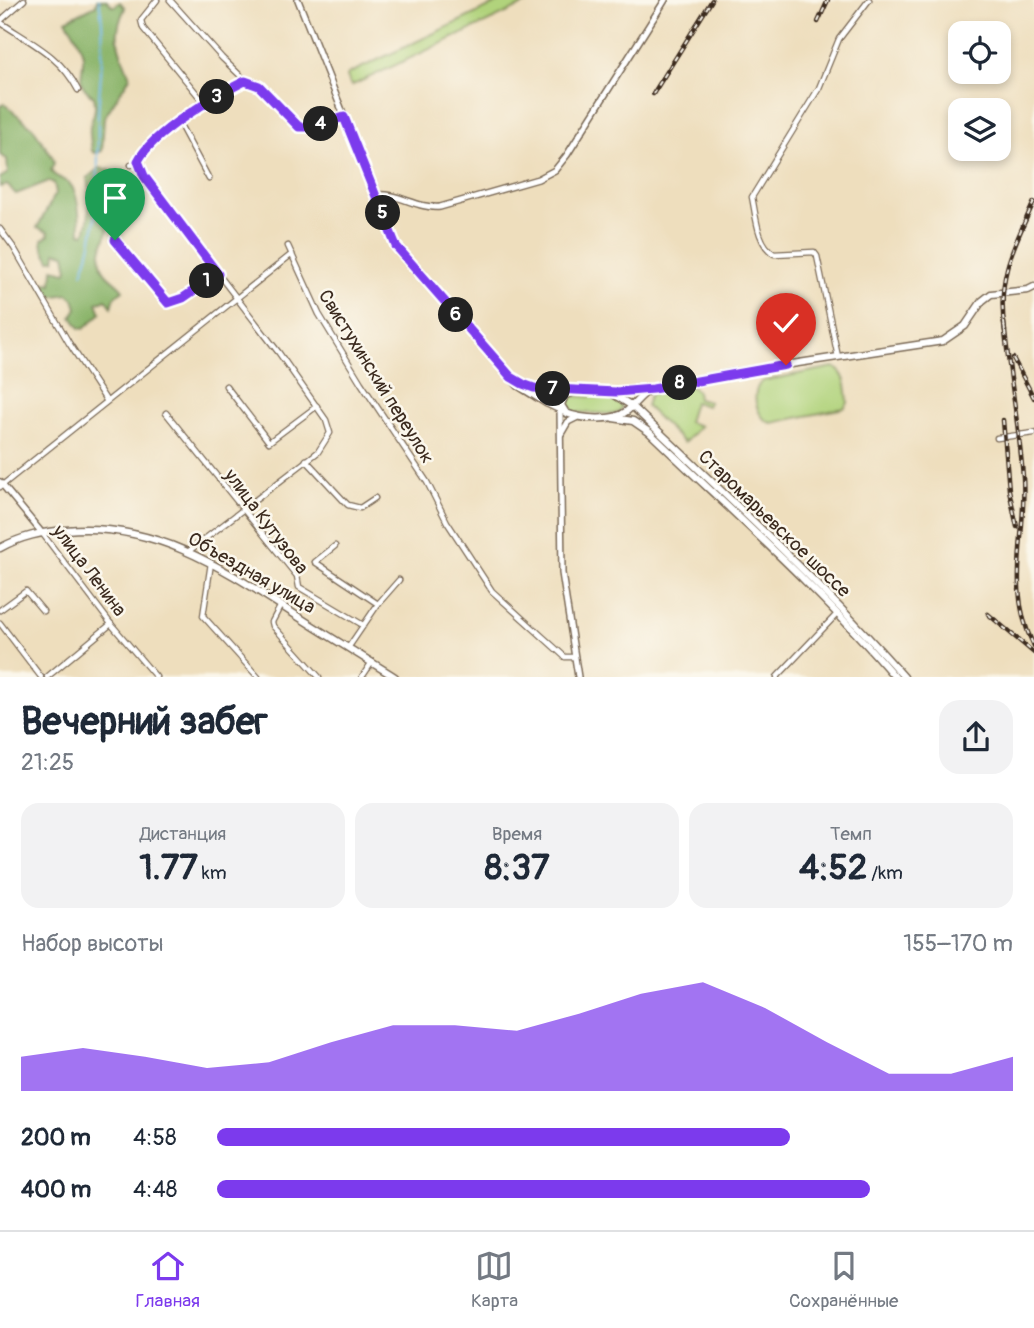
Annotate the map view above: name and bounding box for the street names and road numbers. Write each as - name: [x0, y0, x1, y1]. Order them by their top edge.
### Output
- street label: Свистухинский переулок: [313, 285, 440, 468]
- street label: Старомарьевское шоссе: [693, 445, 856, 603]
- street label: улица Кутузова: [218, 463, 314, 579]
- street label: улица Ленина: [46, 519, 132, 621]
- street label: Объездная улица: [183, 527, 320, 619]

